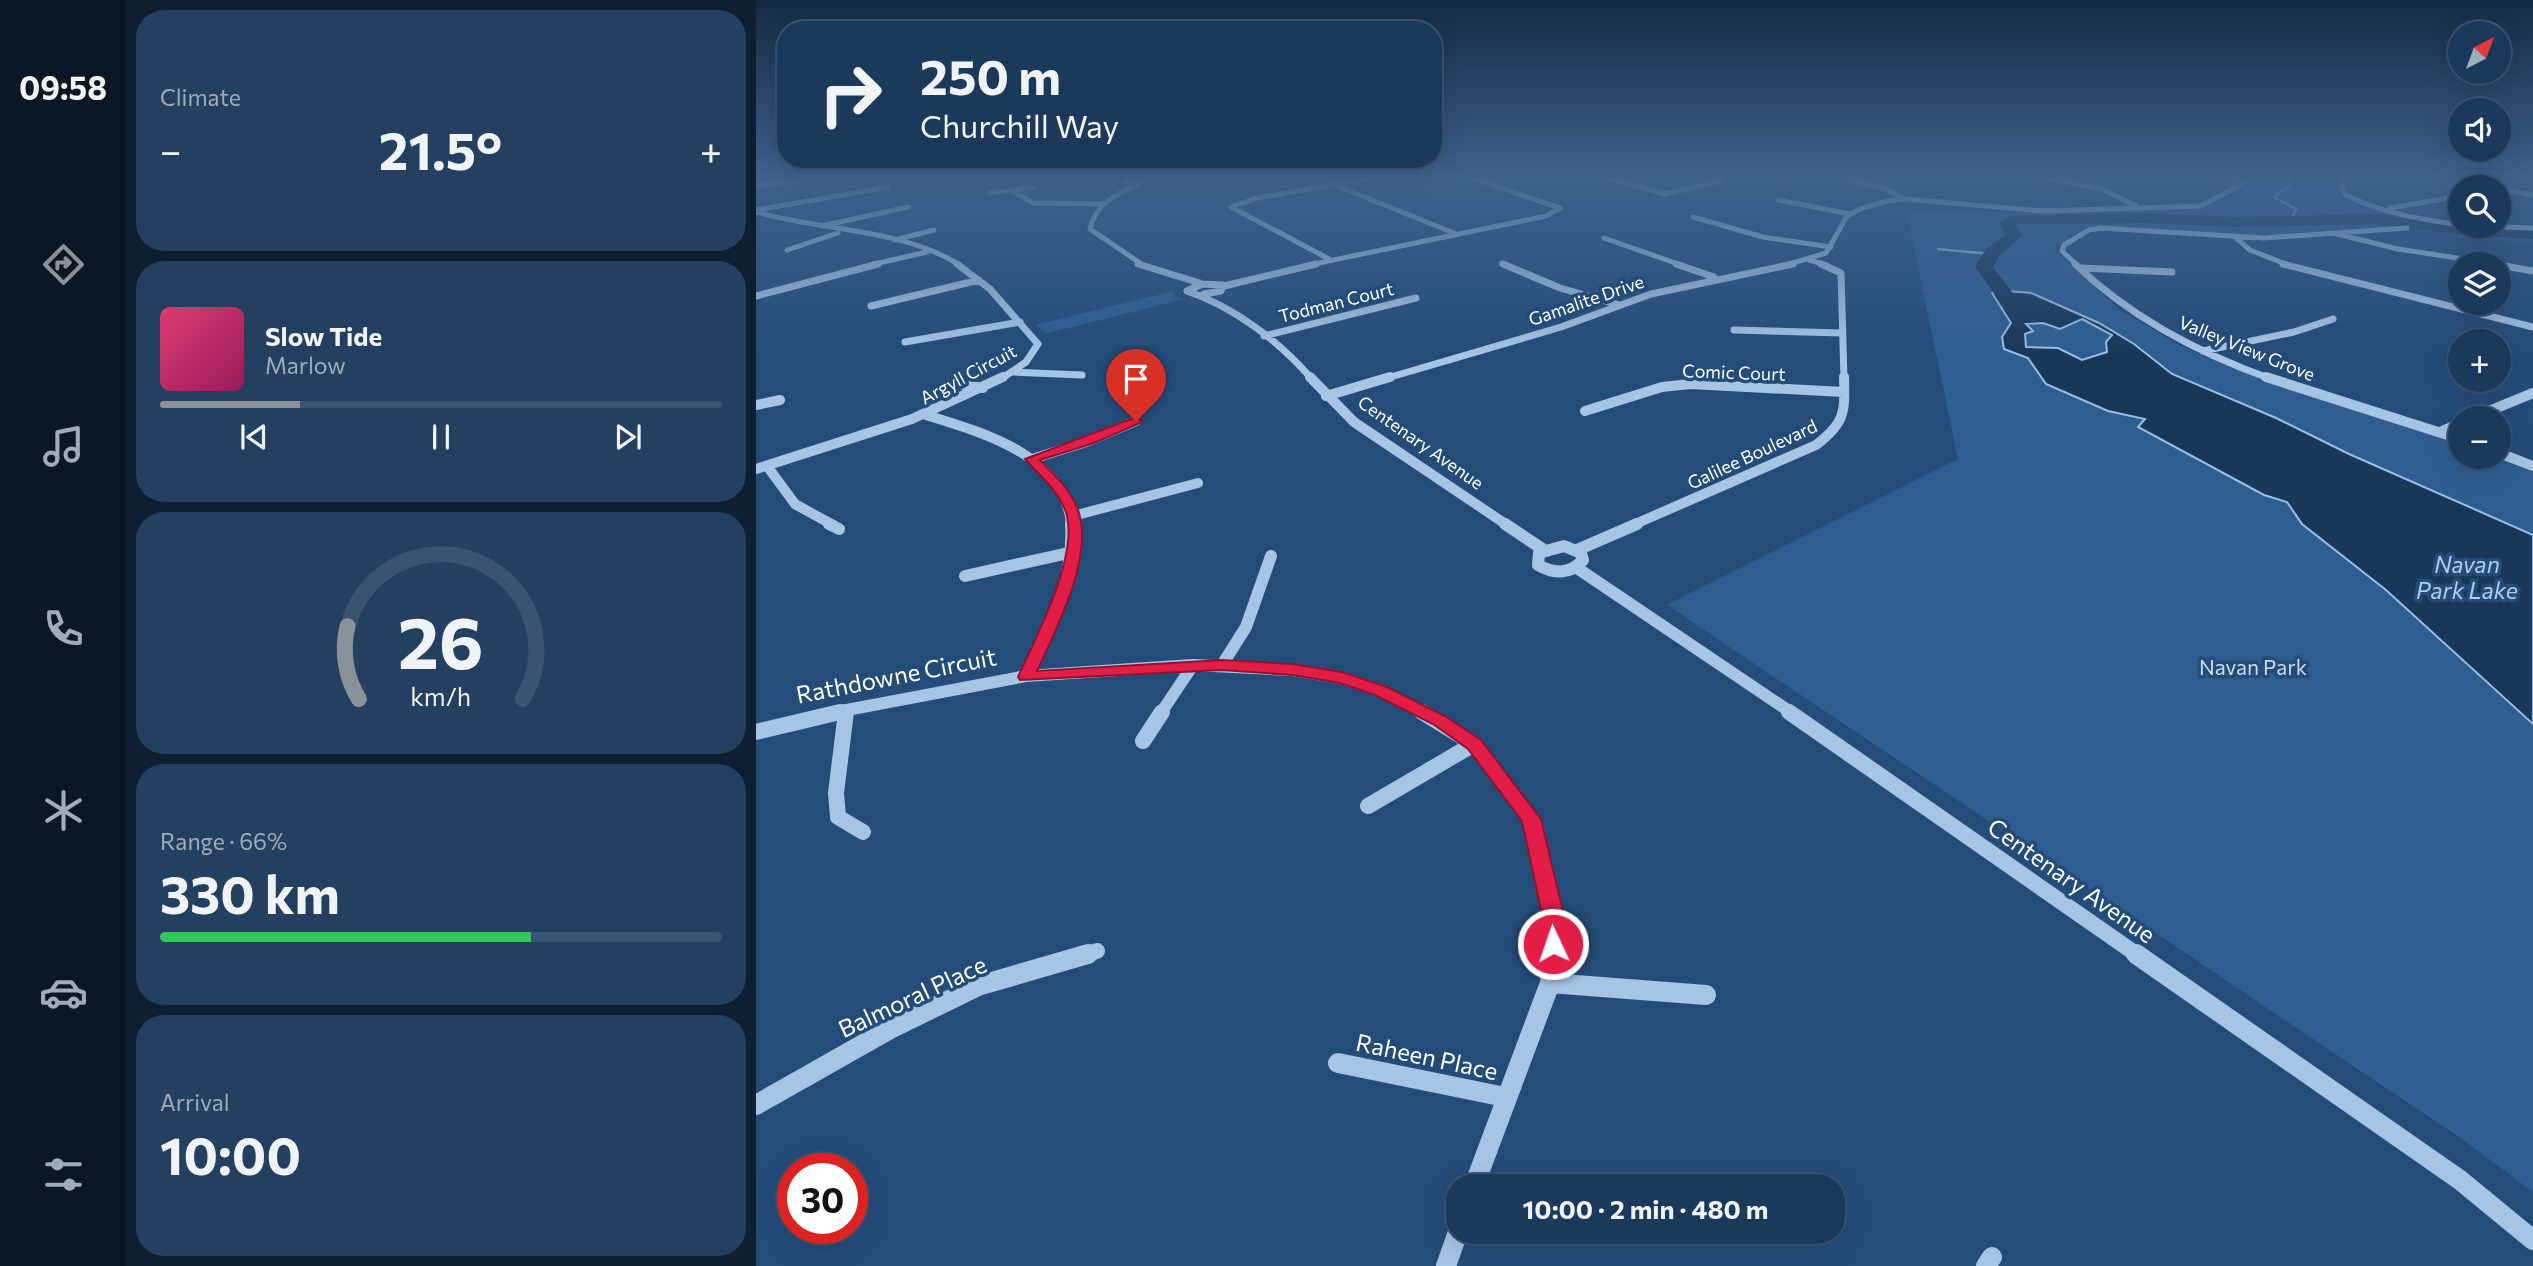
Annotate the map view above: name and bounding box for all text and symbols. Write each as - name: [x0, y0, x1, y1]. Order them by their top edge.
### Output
- north arrow: [2448, 21, 2511, 84]
- map controls: [2448, 21, 2511, 469]
- text: 250 m: [920, 45, 1061, 105]
- icon: right: [805, 49, 896, 140]
- text: 09:58: [19, 67, 107, 107]
- text: Climate: [160, 83, 241, 111]
- button: sound: [2448, 98, 2511, 161]
- text: Churchill Way: [920, 105, 1119, 145]
- text: 21.5°: [379, 117, 502, 181]
- text: −: [160, 126, 182, 173]
- text: +: [700, 126, 722, 173]
- button: search: [2448, 175, 2511, 238]
- icon: directions: [39, 240, 88, 289]
- button: layers: [2448, 252, 2511, 315]
- street label: Gamalite Drive: [1525, 270, 1647, 330]
- street label: Todman Court: [1276, 277, 1396, 327]
- street label: Valley View Grove: [2176, 311, 2318, 385]
- text: Slow Tide: [265, 320, 382, 351]
- button: +: [2448, 329, 2511, 392]
- street label: Argyll Circuit: [916, 339, 1020, 409]
- pin: [1106, 349, 1166, 421]
- text: Marlow: [265, 351, 346, 379]
- street label: Comic Court: [1682, 359, 1786, 385]
- icon: arrive: [1117, 360, 1155, 398]
- street label: Centenary Avenue: [1354, 390, 1488, 494]
- button: −: [2448, 406, 2511, 469]
- street label: Galilee Boulevard: [1684, 414, 1820, 494]
- icon: previous: [235, 418, 273, 456]
- icon: pause: [422, 418, 460, 456]
- icon: next: [609, 418, 647, 456]
- icon: music: [39, 422, 88, 471]
- water label: Navan Park Lake: [2416, 550, 2518, 604]
- text: 26: [398, 595, 484, 684]
- icon: phone: [39, 604, 88, 653]
- street label: Rathdowne Circuit: [793, 641, 999, 709]
- park label: Navan Park: [2199, 654, 2307, 679]
- text: km/h: [411, 681, 471, 711]
- icon: climate: [39, 786, 88, 835]
- street label: Centenary Avenue: [1983, 811, 2161, 949]
- text: Range · 66%: [160, 827, 287, 855]
- text: 330 km: [160, 861, 340, 925]
- position arrow: [1516, 907, 1590, 981]
- street label: Balmoral Place: [833, 949, 991, 1043]
- icon: car: [39, 968, 88, 1017]
- street label: Raheen Place: [1353, 1027, 1501, 1085]
- text: Arrival: [160, 1088, 230, 1116]
- text: 10:00: [160, 1122, 301, 1186]
- icon: filters: [39, 1150, 88, 1199]
- speed limit sign: 30: [777, 1153, 868, 1244]
- text: 10:00 · 2 min · 480 m: [1523, 1193, 1768, 1224]

